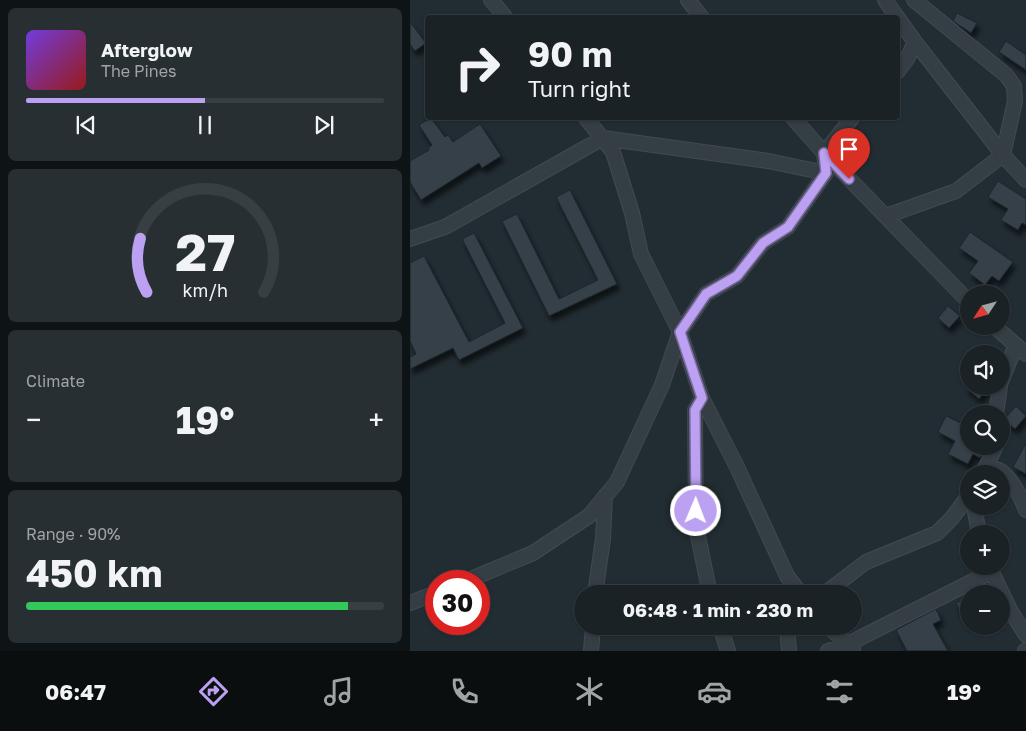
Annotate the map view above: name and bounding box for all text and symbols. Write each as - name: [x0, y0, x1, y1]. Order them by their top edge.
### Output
- text: 90 m: [528, 33, 612, 75]
- icon: right: [445, 35, 510, 100]
- text: Afterglow: [101, 38, 192, 61]
- text: The Pines: [101, 61, 176, 81]
- text: Turn right: [528, 75, 631, 102]
- icon: previous: [72, 111, 100, 139]
- icon: pause: [191, 111, 219, 139]
- icon: next: [310, 111, 338, 139]
- pin: [828, 128, 870, 179]
- icon: arrive: [835, 135, 863, 163]
- text: 27: [175, 220, 235, 282]
- text: km/h: [182, 279, 228, 301]
- north arrow: [960, 285, 1010, 335]
- map controls: [960, 285, 1010, 635]
- button: sound: [960, 345, 1010, 395]
- text: Climate: [26, 371, 85, 391]
- text: 19°: [176, 397, 234, 442]
- text: −: [26, 403, 41, 436]
- text: +: [369, 403, 384, 436]
- button: search: [960, 405, 1010, 455]
- button: layers: [960, 465, 1010, 515]
- position arrow: [669, 484, 721, 536]
- text: Range · 90%: [26, 524, 121, 544]
- button: +: [960, 525, 1010, 575]
- text: 450 km: [26, 550, 162, 595]
- speed limit sign: 30: [425, 570, 490, 635]
- button: −: [960, 585, 1010, 635]
- text: 06:48 · 1 min · 230 m: [623, 598, 813, 621]
- icon: directions: [196, 674, 231, 709]
- icon: music: [321, 674, 356, 709]
- icon: phone: [447, 674, 482, 709]
- icon: climate: [572, 674, 607, 709]
- icon: car: [697, 674, 732, 709]
- icon: filters: [822, 674, 857, 709]
- text: 06:47: [45, 678, 106, 705]
- text: 19°: [947, 678, 981, 705]

